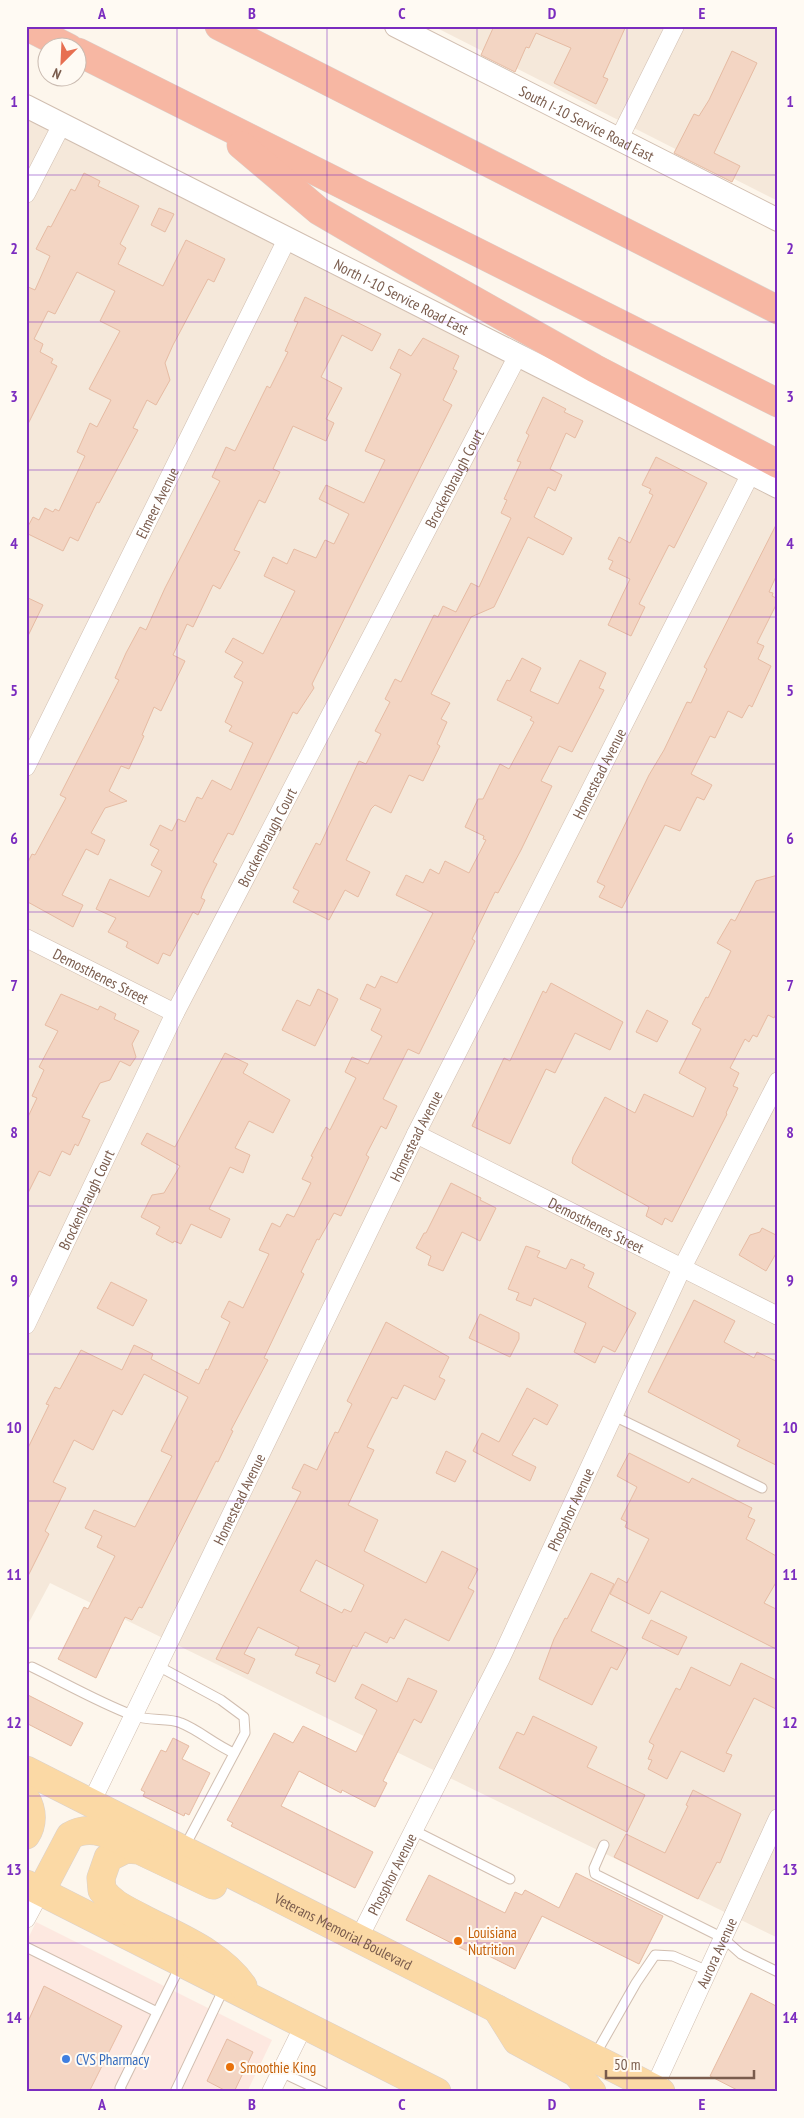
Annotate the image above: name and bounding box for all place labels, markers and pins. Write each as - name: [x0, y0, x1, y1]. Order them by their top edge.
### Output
- place label: Louisiana Nutrition: [468, 1923, 517, 1959]
- marker: Louisiana Nutrition: [452, 1935, 464, 1947]
- place label: CVS Pharmacy: [76, 2050, 149, 2069]
- marker: CVS Pharmacy: [60, 2053, 72, 2065]
- place label: Smoothie King: [240, 2058, 316, 2077]
- marker: Smoothie King: [224, 2061, 236, 2073]

